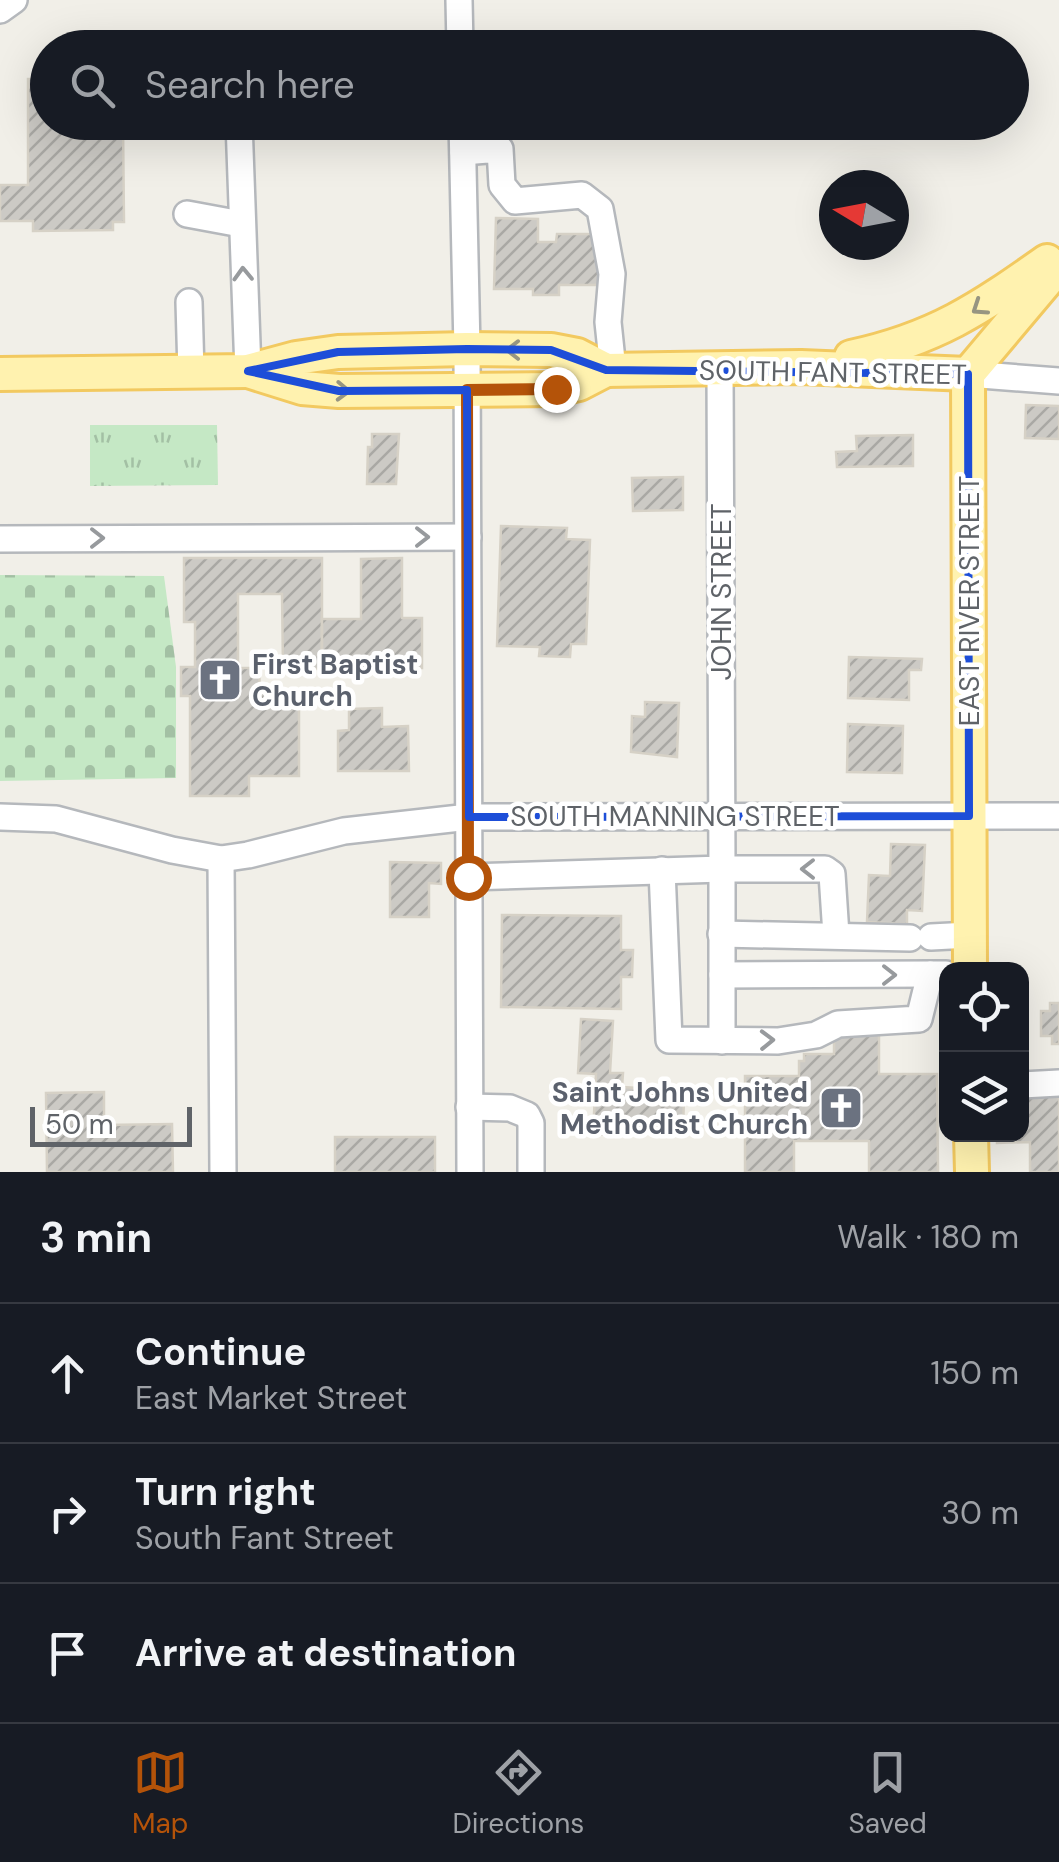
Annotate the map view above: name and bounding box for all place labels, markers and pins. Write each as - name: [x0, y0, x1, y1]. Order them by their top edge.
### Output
- place label: First Baptist Church: [252, 646, 418, 715]
- church icon: First Baptist Church: [197, 657, 243, 703]
- place label: Saint Johns United Methodist Church: [552, 1074, 808, 1143]
- church icon: Saint Johns United Methodist Church: [818, 1085, 864, 1131]

